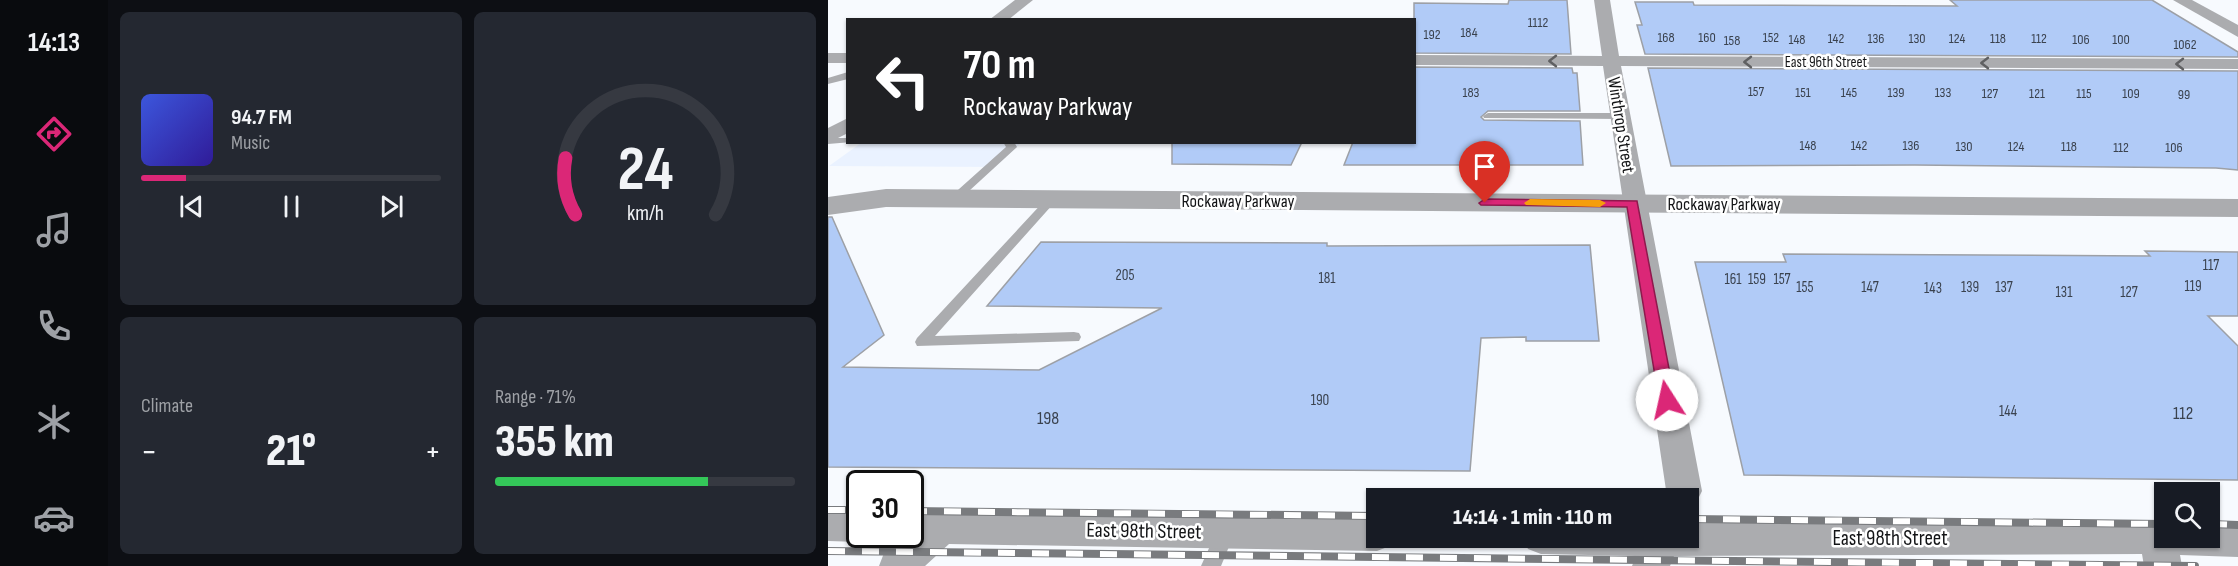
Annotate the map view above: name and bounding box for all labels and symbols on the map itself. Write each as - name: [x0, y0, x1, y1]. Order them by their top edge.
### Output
- house number: 1112: [1528, 14, 1549, 31]
- house number: 184: [1460, 24, 1478, 41]
- house number: 192: [1424, 26, 1441, 43]
- house number: 168: [1657, 29, 1675, 46]
- house number: 160: [1698, 29, 1716, 46]
- house number: 152: [1763, 29, 1779, 46]
- house number: 142: [1828, 30, 1845, 47]
- house number: 136: [1868, 30, 1884, 47]
- house number: 130: [1908, 30, 1926, 47]
- house number: 124: [1949, 30, 1965, 47]
- house number: 118: [1990, 30, 2006, 47]
- house number: 112: [2031, 30, 2047, 47]
- house number: 148: [1789, 31, 1805, 48]
- house number: 106: [2072, 31, 2090, 48]
- house number: 100: [2112, 31, 2130, 48]
- house number: 158: [1724, 32, 1740, 49]
- house number: 1062: [2173, 36, 2197, 53]
- street label: East 96th Street: [1785, 53, 1868, 72]
- one-way arrow: [1548, 55, 1557, 67]
- one-way arrow: [1743, 56, 1752, 68]
- one-way arrow: [1980, 57, 1989, 69]
- one-way arrow: [2175, 58, 2184, 70]
- street label: Winthrop Street: [1603, 76, 1639, 175]
- house number: 157: [1748, 83, 1764, 100]
- house number: 183: [1463, 84, 1480, 101]
- house number: 151: [1795, 84, 1811, 101]
- house number: 145: [1841, 84, 1858, 101]
- house number: 139: [1888, 84, 1904, 101]
- house number: 133: [1935, 84, 1951, 101]
- house number: 127: [1982, 85, 1999, 102]
- house number: 121: [2029, 85, 2045, 102]
- house number: 115: [2076, 85, 2092, 102]
- house number: 109: [2122, 85, 2140, 102]
- house number: 99: [2178, 86, 2190, 103]
- house number: 148: [1800, 137, 1816, 154]
- house number: 142: [1851, 137, 1868, 154]
- house number: 136: [1903, 137, 1919, 154]
- house number: 130: [1955, 138, 1973, 155]
- house number: 124: [2008, 138, 2024, 155]
- house number: 118: [2061, 138, 2077, 155]
- house number: 112: [2113, 139, 2129, 156]
- house number: 106: [2165, 139, 2183, 156]
- pin: [1459, 141, 1510, 203]
- street label: Rockaway Parkway: [1182, 191, 1295, 212]
- street label: Rockaway Parkway: [1668, 194, 1781, 215]
- house number: 117: [2203, 256, 2219, 275]
- house number: 205: [1116, 266, 1134, 285]
- house number: 181: [1318, 269, 1336, 288]
- house number: 161: [1724, 270, 1742, 289]
- house number: 159: [1748, 270, 1766, 289]
- house number: 157: [1773, 270, 1791, 289]
- house number: 119: [2184, 277, 2202, 296]
- house number: 155: [1796, 278, 1814, 297]
- house number: 147: [1861, 278, 1879, 297]
- house number: 139: [1961, 278, 1979, 297]
- house number: 137: [1995, 278, 2013, 297]
- house number: 143: [1924, 279, 1942, 298]
- house number: 131: [2056, 283, 2073, 302]
- house number: 127: [2120, 283, 2138, 302]
- position arrow: [1635, 368, 1699, 432]
- house number: 190: [1311, 391, 1329, 410]
- house number: 144: [1999, 402, 2017, 421]
- house number: 112: [2173, 403, 2193, 424]
- house number: 198: [1037, 408, 1059, 429]
- speed limit sign: 30: [846, 470, 924, 548]
- street label: East 98th Street: [1086, 517, 1202, 545]
- street label: East 98th Street: [1832, 526, 1948, 551]

